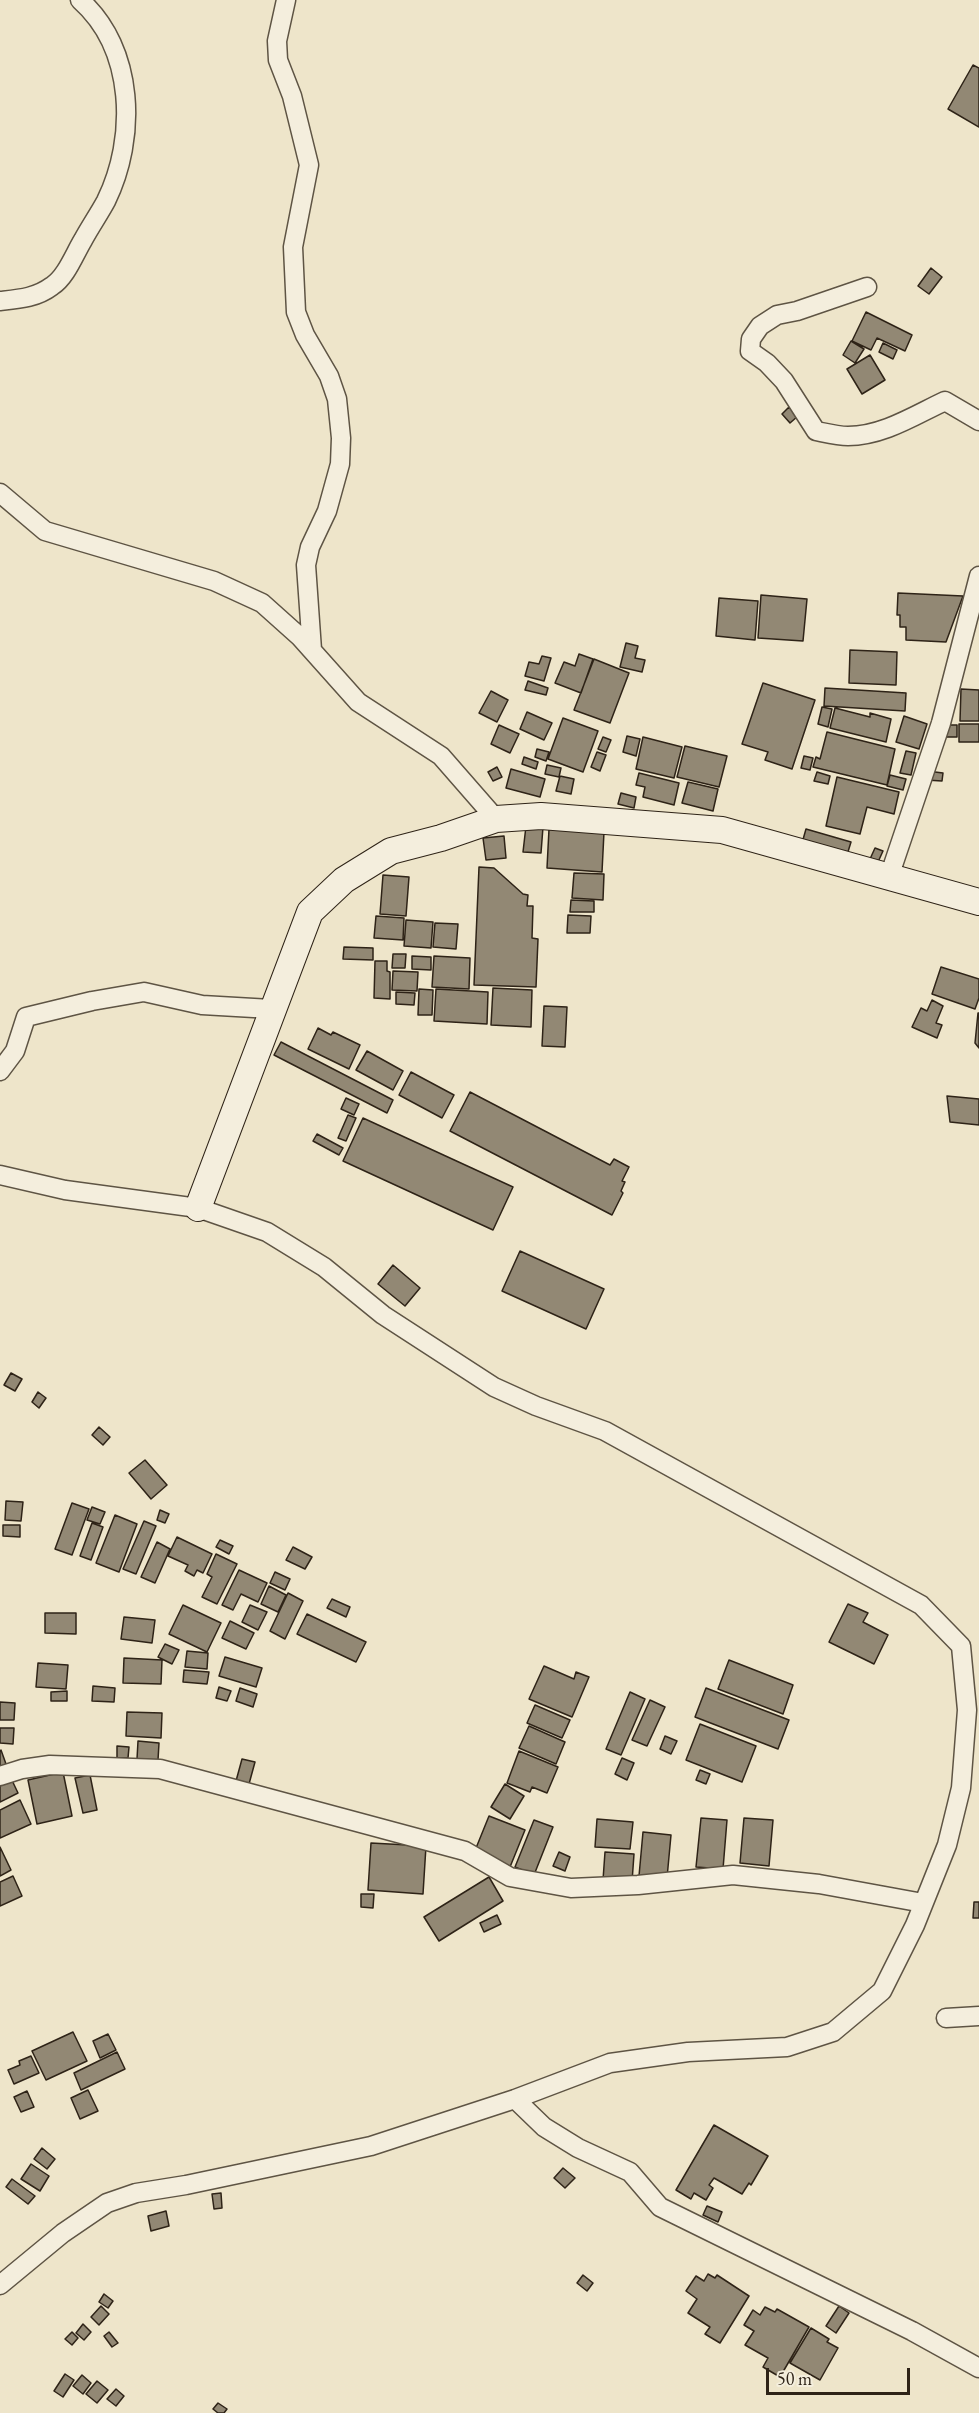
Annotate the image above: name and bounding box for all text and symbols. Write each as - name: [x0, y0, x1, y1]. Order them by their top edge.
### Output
- scale bar: [769, 2356, 913, 2394]
- text: 50 m: [777, 2367, 812, 2390]

